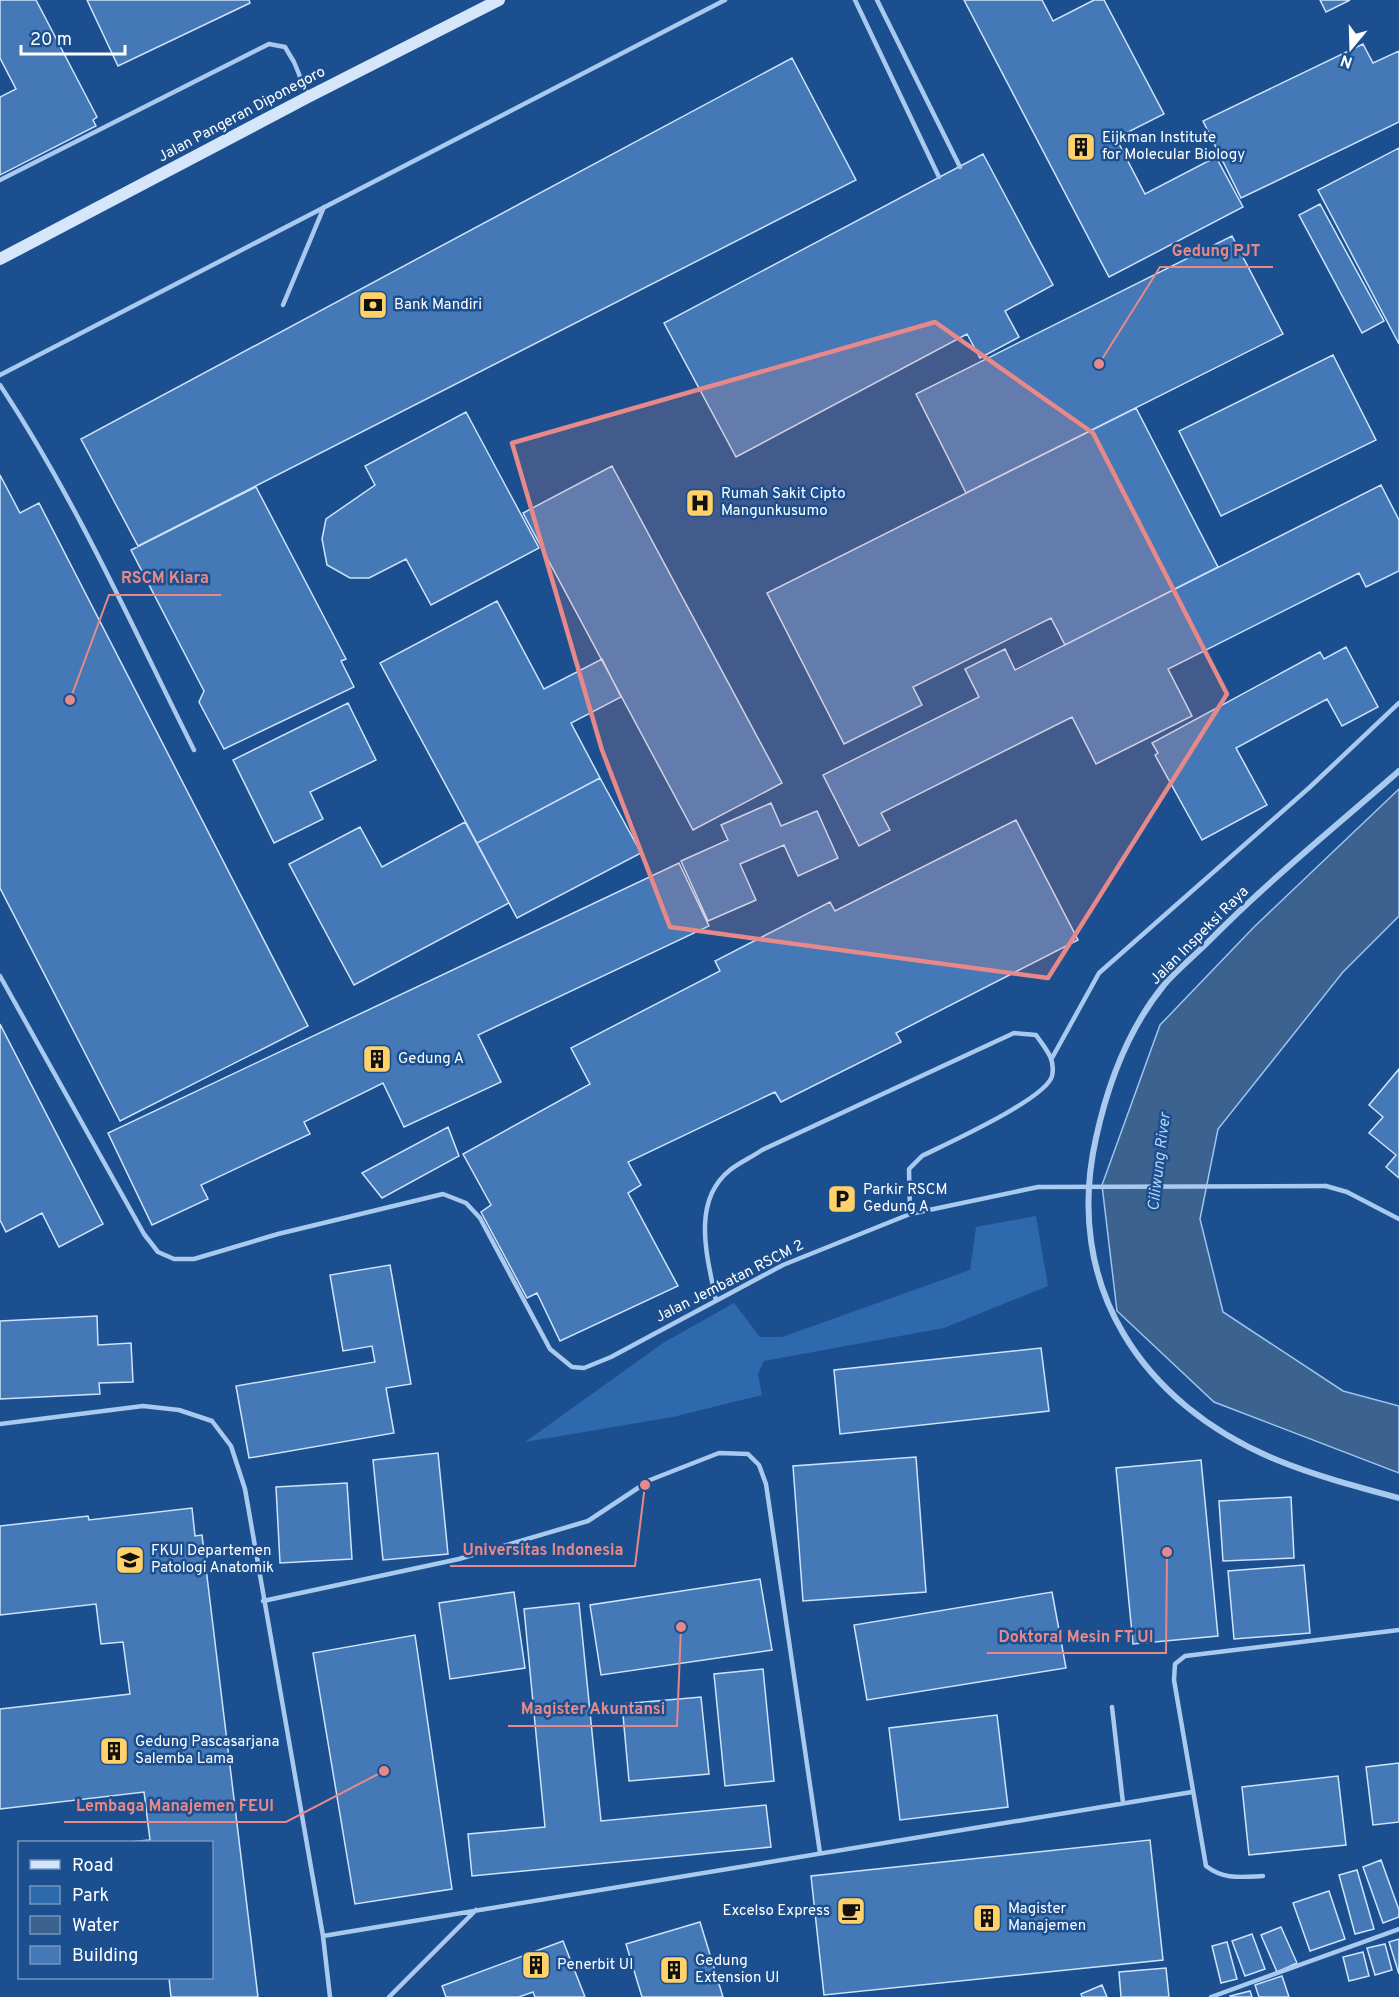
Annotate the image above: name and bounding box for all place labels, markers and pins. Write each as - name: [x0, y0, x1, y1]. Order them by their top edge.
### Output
- place label: Eijkman Institute for Molecular Biology: [1102, 129, 1245, 165]
- building icon: Eijkman Institute for Molecular Biology: [1065, 131, 1097, 163]
- callout: Gedung PJT: [1160, 233, 1273, 267]
- bank icon: Bank Mandiri: [357, 289, 389, 321]
- place label: Bank Mandiri: [394, 296, 482, 315]
- place label: Rumah Sakit Cipto Mangunkusumo: [721, 485, 846, 521]
- hospital icon: Rumah Sakit Cipto Mangunkusumo: [684, 487, 716, 519]
- callout: RSCM Kiara: [109, 561, 221, 595]
- building icon: Gedung A: [361, 1043, 393, 1075]
- place label: Gedung A: [398, 1050, 464, 1069]
- place label: Parkir RSCM Gedung A: [863, 1181, 947, 1217]
- parking icon: Parkir RSCM Gedung A: [826, 1183, 858, 1215]
- callout: Universitas Indonesia: [450, 1532, 635, 1566]
- place label: FKUI Departemen Patologi Anatomik: [151, 1542, 274, 1578]
- school or university icon: FKUI Departemen Patologi Anatomik: [114, 1544, 146, 1576]
- callout: Doktoral Mesin FT UI: [987, 1619, 1166, 1653]
- callout: Magister Akuntansi: [508, 1692, 677, 1726]
- place label: Gedung Pascasarjana Salemba Lama: [135, 1733, 279, 1769]
- building icon: Gedung Pascasarjana Salemba Lama: [98, 1735, 130, 1767]
- callout: Lembaga Manajemen FEUI: [64, 1788, 286, 1822]
- cafe icon: Excelso Express: [835, 1895, 867, 1927]
- place label: Magister Manajemen: [1008, 1900, 1086, 1936]
- place label: Excelso Express: [723, 1902, 830, 1921]
- building icon: Magister Manajemen: [971, 1902, 1003, 1934]
- building icon: Penerbit UI: [520, 1949, 552, 1981]
- place label: Gedung Extension UI: [695, 1952, 779, 1988]
- building icon: Gedung Extension UI: [658, 1954, 690, 1986]
- place label: Penerbit UI: [557, 1956, 633, 1975]

